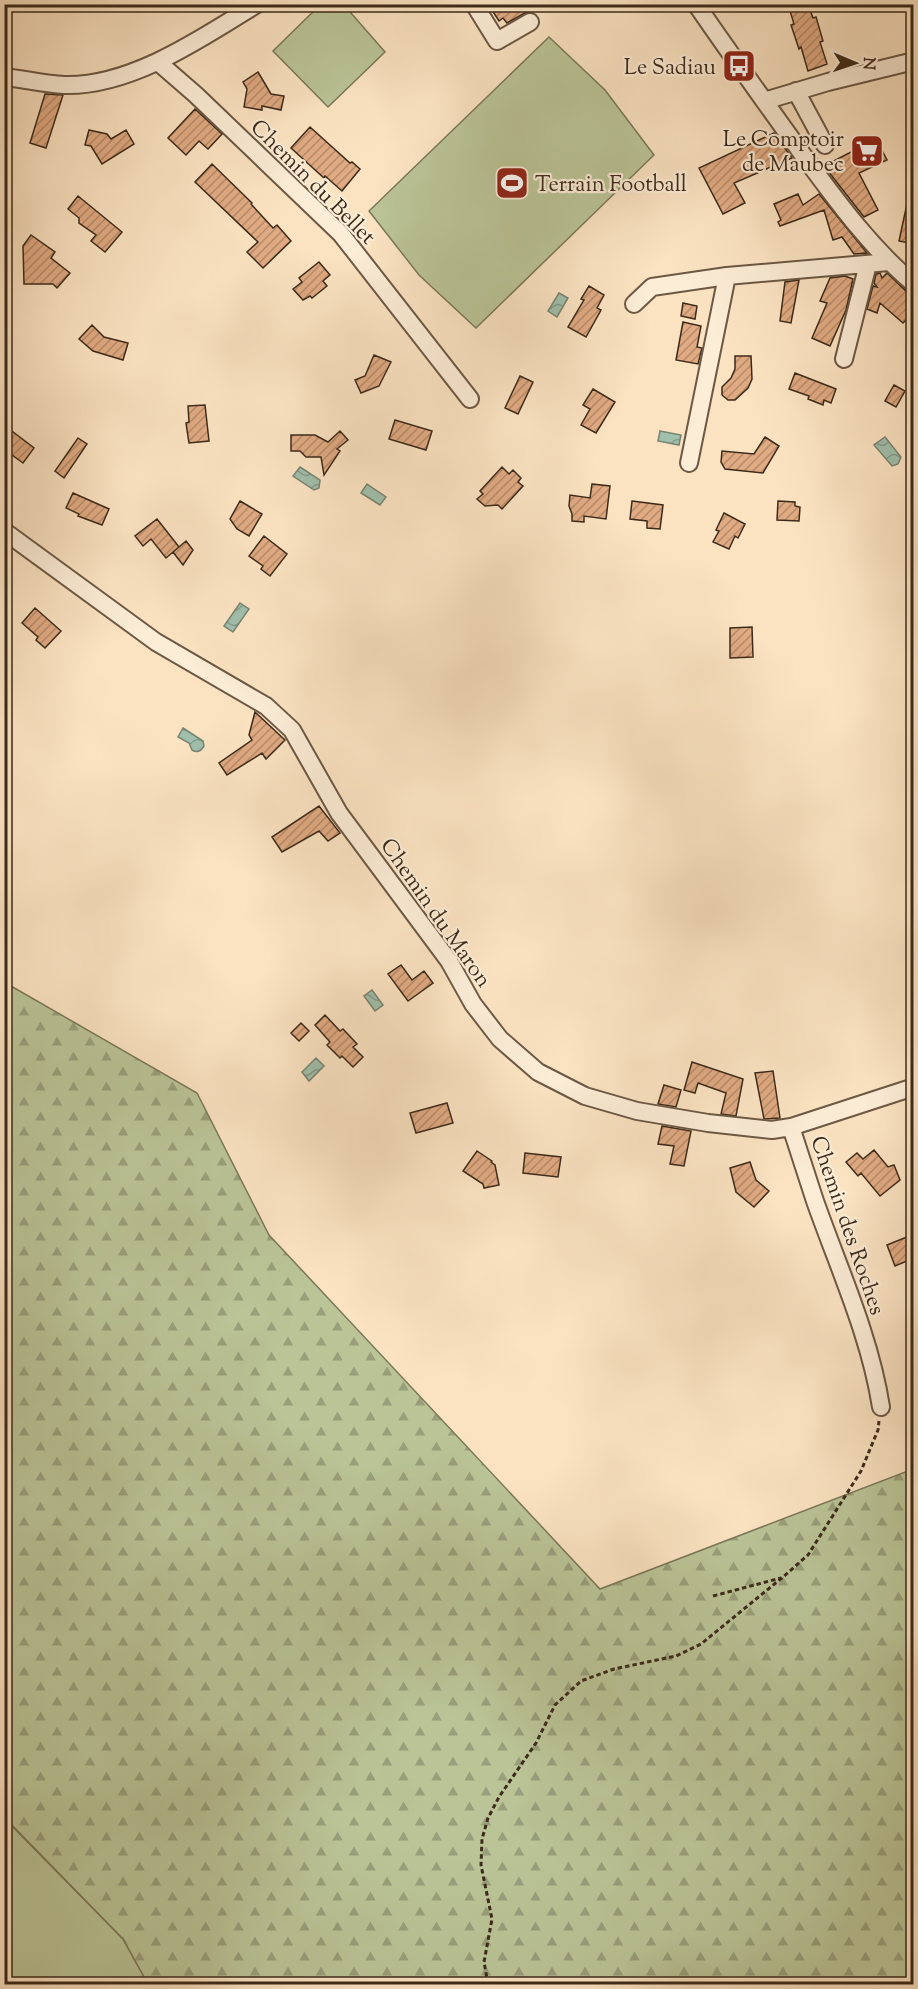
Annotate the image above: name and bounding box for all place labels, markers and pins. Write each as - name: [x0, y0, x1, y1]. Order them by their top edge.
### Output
- bus stop icon: Le Sadiau: [721, 48, 757, 84]
- place label: Le Sadiau: [624, 53, 716, 85]
- place label: Le Comptoir de Maubec: [723, 125, 844, 182]
- supermarket icon: Le Comptoir de Maubec: [849, 133, 885, 169]
- sports icon: Terrain Football: [494, 165, 530, 201]
- place label: Terrain Football: [535, 170, 687, 202]

